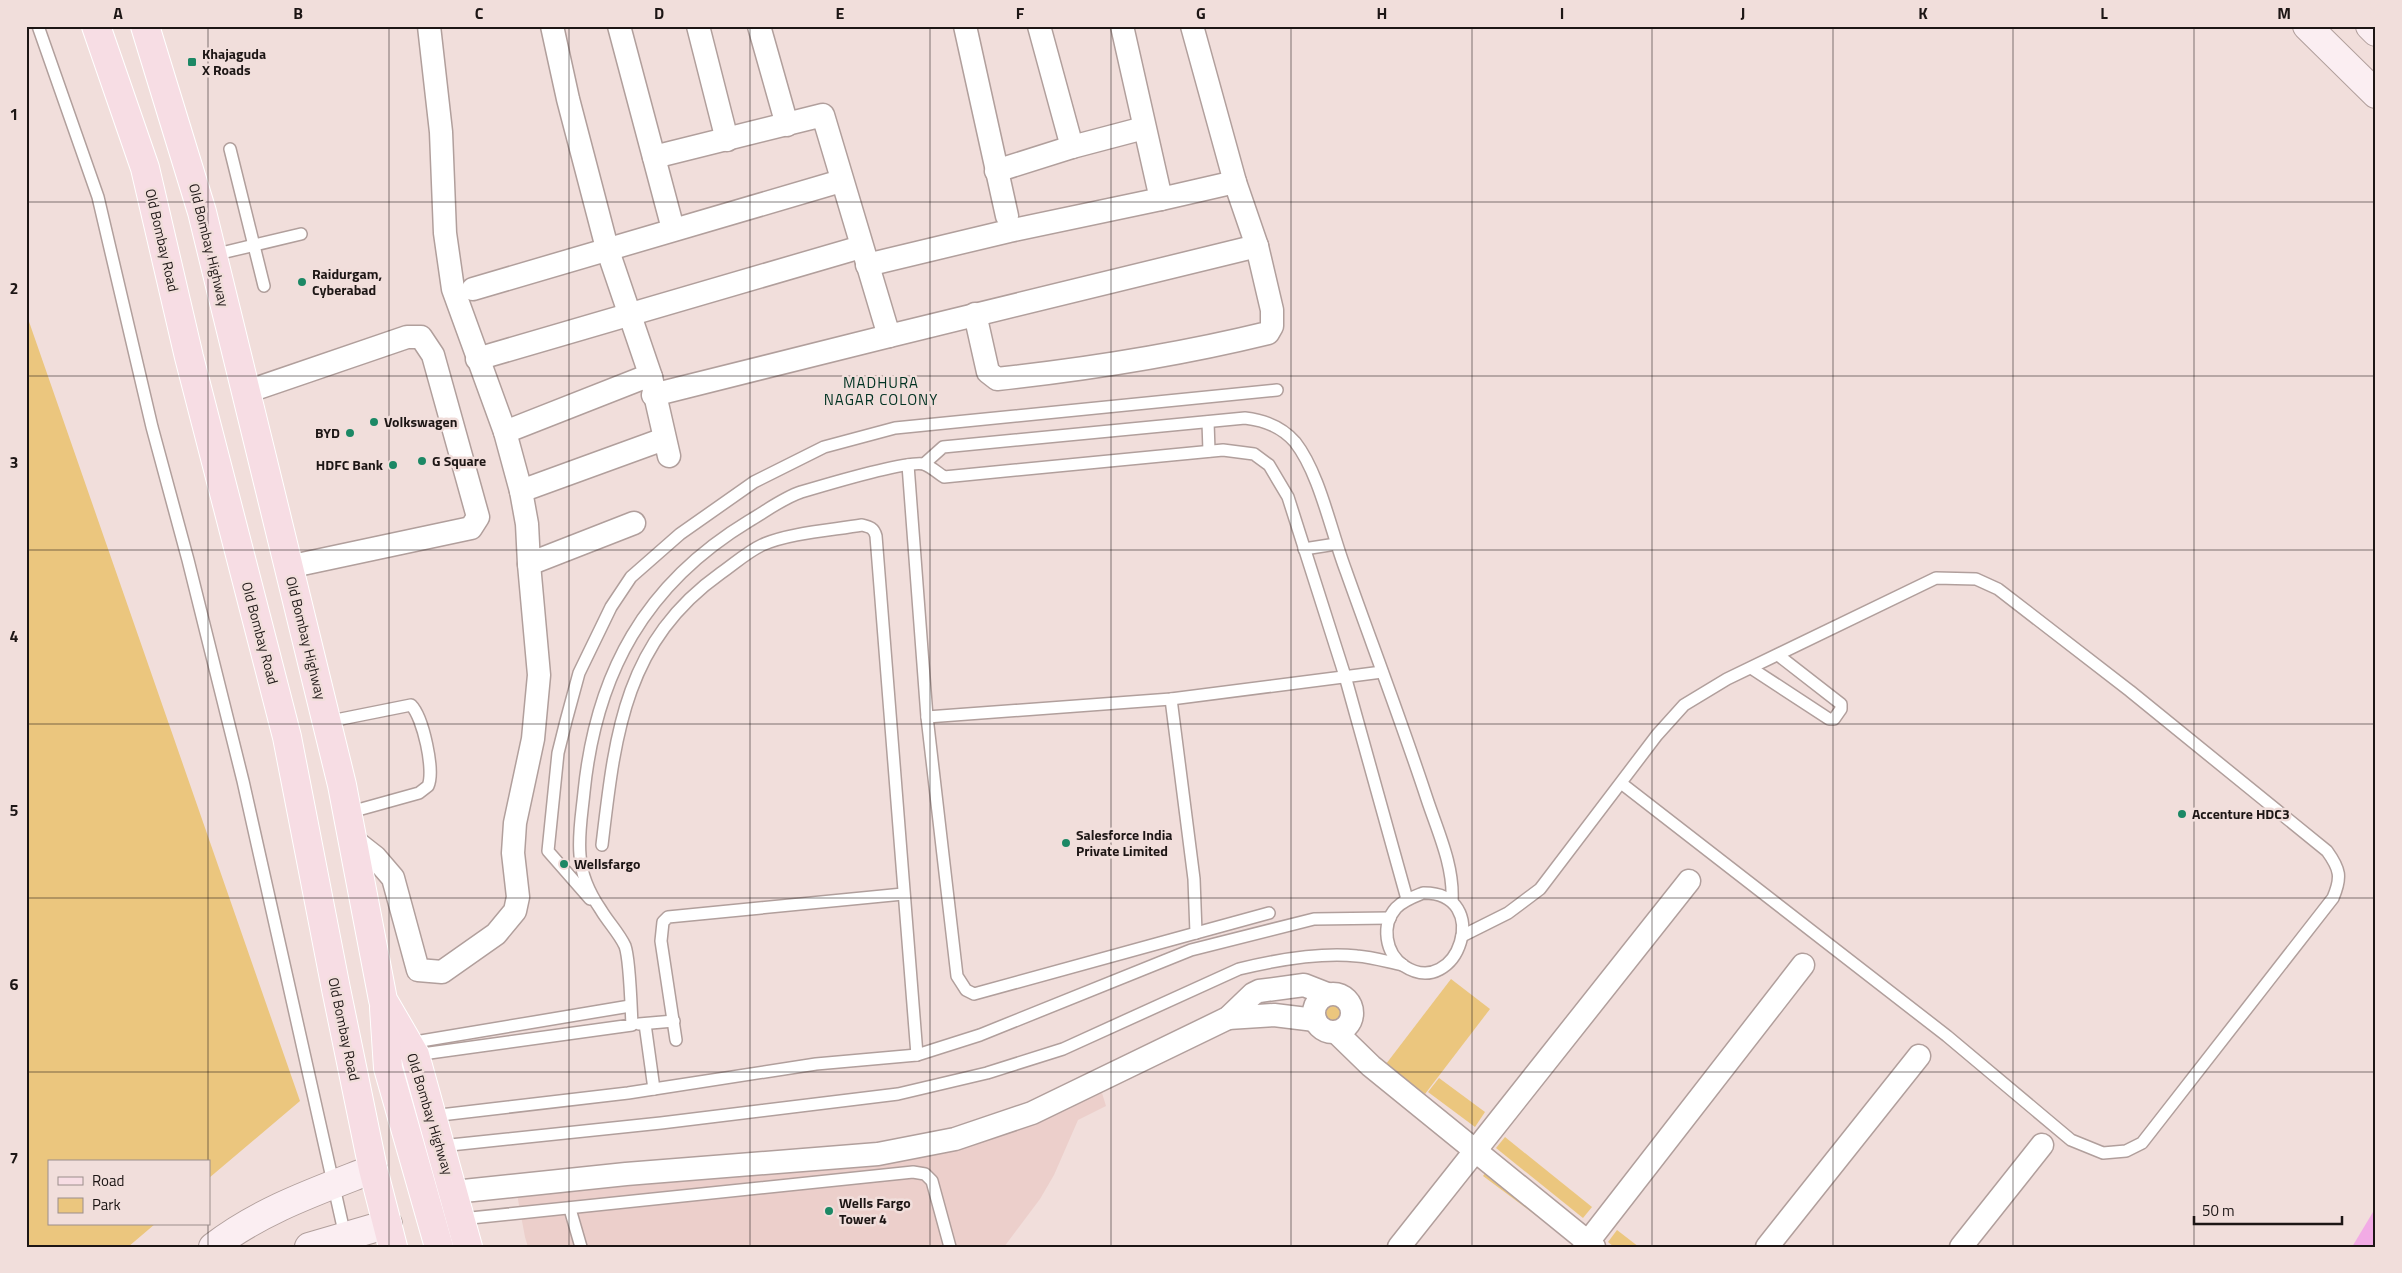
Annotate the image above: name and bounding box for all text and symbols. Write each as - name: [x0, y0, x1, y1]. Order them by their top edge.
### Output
- text: A: [113, 1, 123, 25]
- text: B: [293, 1, 303, 25]
- text: C: [475, 1, 484, 25]
- text: D: [654, 1, 664, 25]
- text: E: [836, 1, 845, 25]
- text: F: [1016, 1, 1025, 25]
- text: G: [1196, 1, 1206, 25]
- text: H: [1377, 1, 1387, 25]
- text: I: [1560, 1, 1564, 25]
- text: J: [1741, 1, 1745, 25]
- text: K: [1918, 1, 1928, 25]
- text: L: [2100, 1, 2108, 25]
- text: M: [2277, 1, 2291, 25]
- place label: Khajaguda X Roads: [202, 43, 266, 80]
- marker: Khajaguda X Roads: [186, 56, 198, 68]
- text: 1: [10, 102, 18, 126]
- street label: Old Bombay Highway: [184, 181, 235, 309]
- street label: Old Bombay Road: [140, 186, 185, 293]
- place label: Raidurgam, Cyberabad: [312, 263, 382, 300]
- text: 2: [10, 276, 18, 300]
- marker: Raidurgam, Cyberabad: [296, 276, 308, 288]
- district label: MADHURA NAGAR COLONY: [824, 371, 938, 411]
- place label: Volkswagen: [384, 411, 457, 432]
- marker: Volkswagen: [368, 416, 380, 428]
- place label: BYD: [315, 422, 340, 443]
- marker: BYD: [344, 427, 356, 439]
- text: 3: [10, 450, 18, 474]
- place label: G Square: [432, 450, 486, 471]
- place label: HDFC Bank: [316, 454, 384, 475]
- marker: G Square: [416, 455, 428, 467]
- marker: HDFC Bank: [387, 459, 399, 471]
- street label: Old Bombay Highway: [281, 574, 332, 702]
- street label: Old Bombay Road: [237, 579, 284, 686]
- text: 4: [10, 624, 19, 648]
- text: 5: [10, 798, 19, 822]
- place label: Accenture HDC3: [2192, 803, 2290, 824]
- marker: Accenture HDC3: [2176, 808, 2188, 820]
- place label: Salesforce India Private Limited: [1076, 824, 1173, 861]
- marker: Salesforce India Private Limited: [1060, 837, 1072, 849]
- place label: Wellsfargo: [574, 853, 640, 874]
- marker: Wellsfargo: [558, 858, 570, 870]
- text: 6: [10, 972, 19, 996]
- street label: Old Bombay Road: [323, 975, 366, 1083]
- street label: Old Bombay Highway: [402, 1050, 459, 1178]
- text: 7: [10, 1146, 18, 1170]
- legend: [48, 1160, 210, 1226]
- text: Road: [92, 1169, 124, 1192]
- place label: Wells Fargo Tower 4: [839, 1192, 911, 1229]
- text: Park: [92, 1193, 121, 1216]
- scale bar: [2194, 1193, 2342, 1225]
- text: 50 m: [2202, 1199, 2235, 1222]
- marker: Wells Fargo Tower 4: [823, 1205, 835, 1217]

